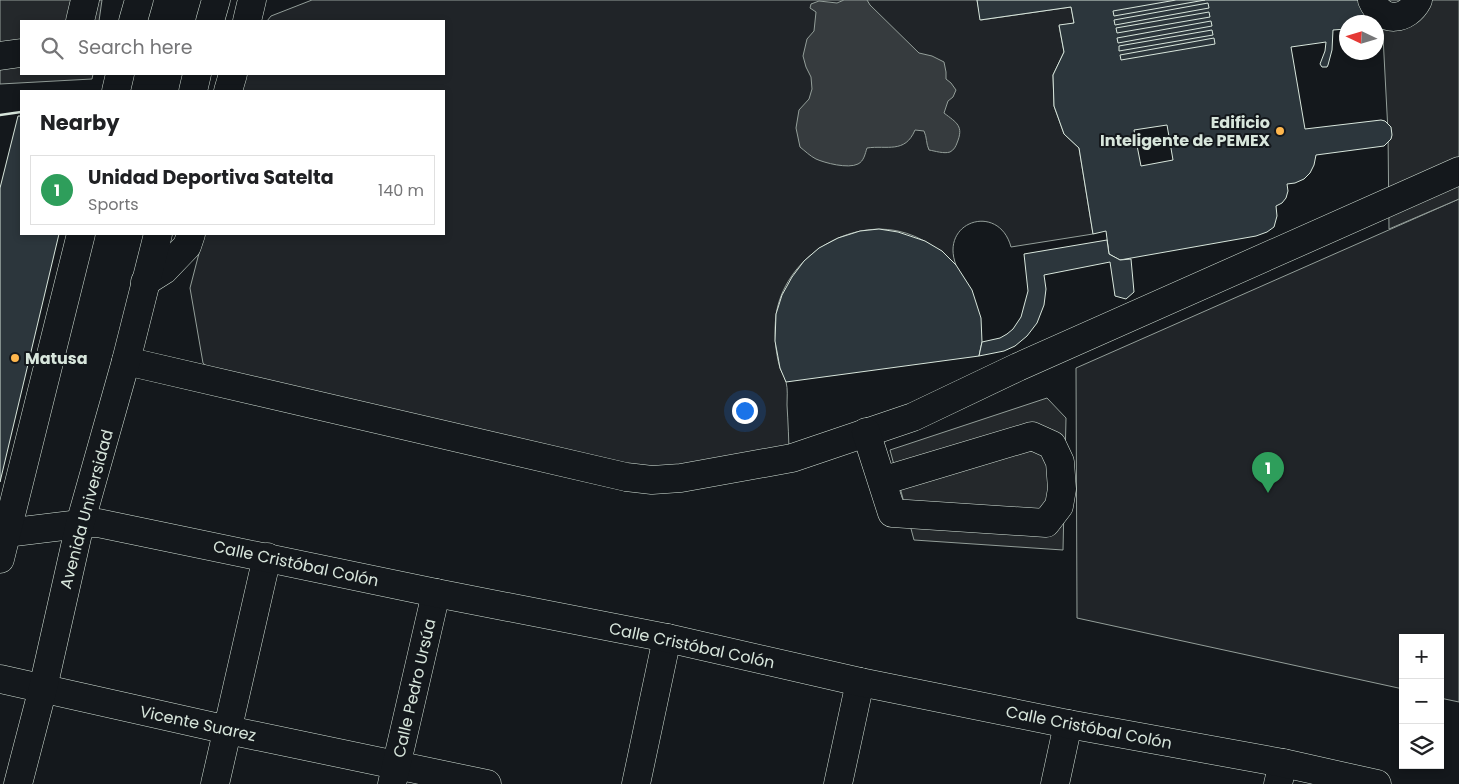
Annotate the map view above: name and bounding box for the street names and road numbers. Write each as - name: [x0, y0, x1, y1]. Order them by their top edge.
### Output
- street label: Avenida Universidad: [54, 427, 119, 591]
- street label: Calle Cristóbal Colón: [211, 535, 381, 592]
- street label: Calle Pedro Ursúa: [387, 616, 442, 760]
- street label: Calle Cristóbal Colón: [607, 617, 777, 674]
- street label: Vicente Suarez: [138, 700, 258, 747]
- street label: Calle Cristóbal Colón: [1004, 700, 1174, 755]

